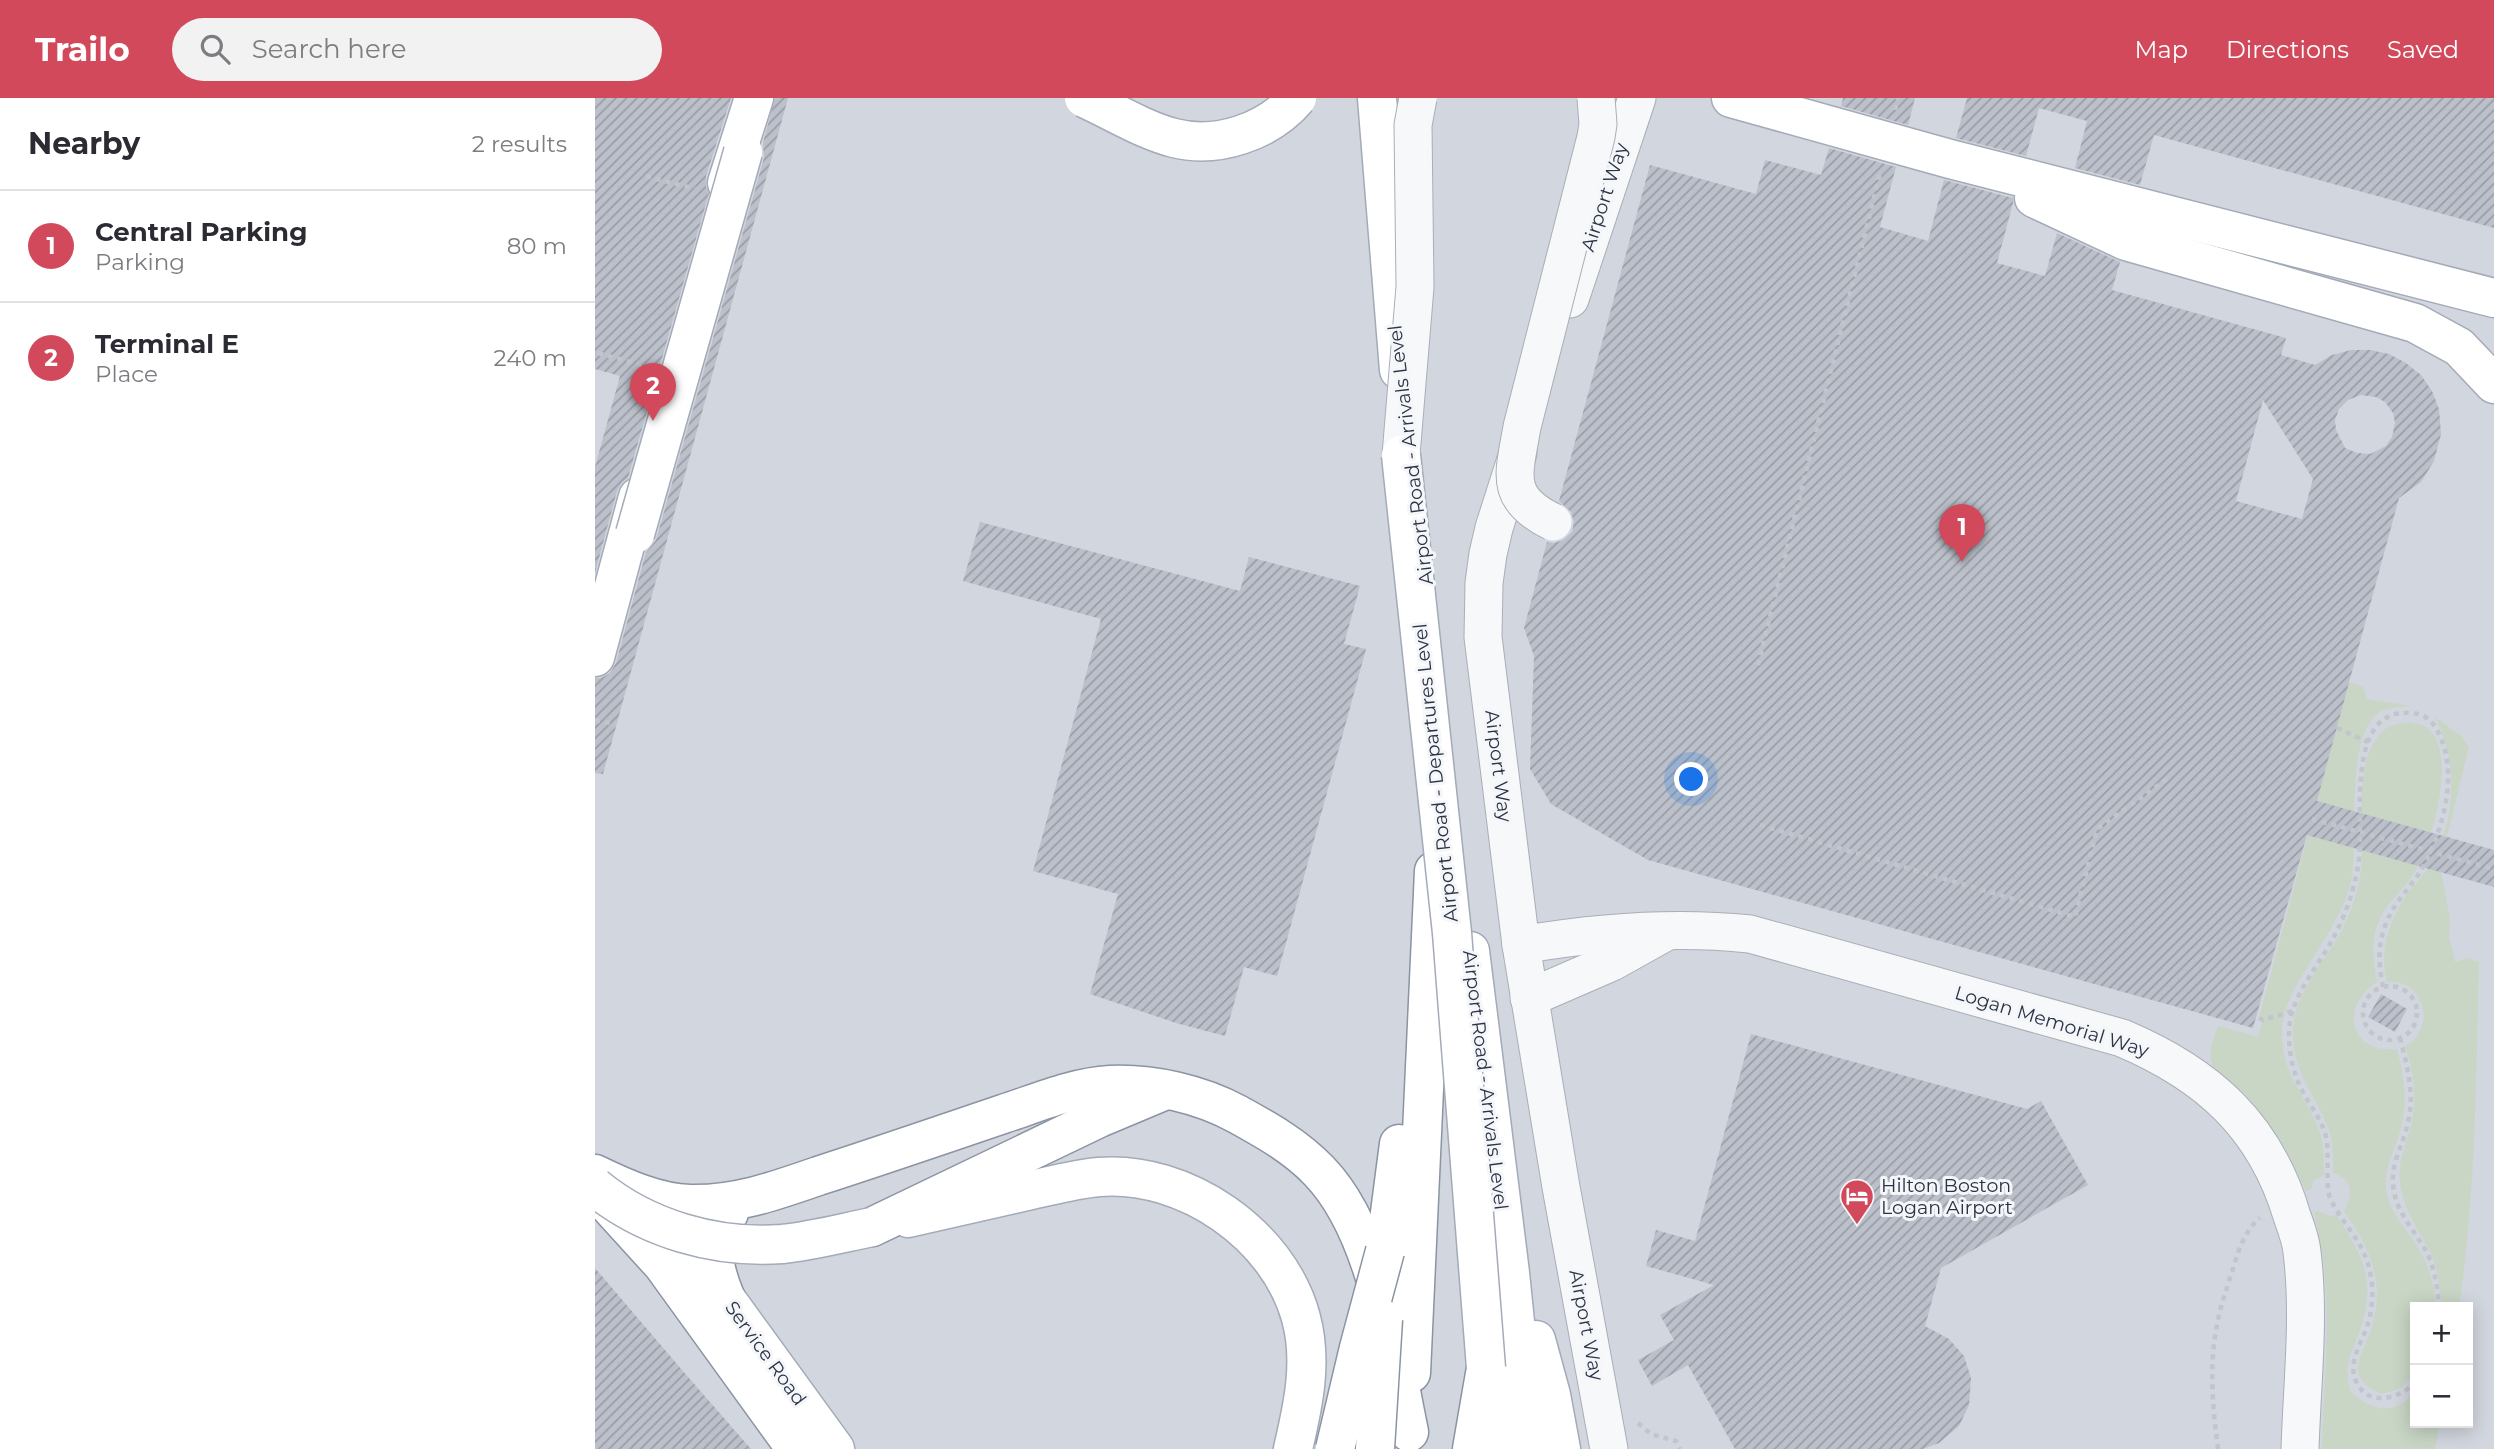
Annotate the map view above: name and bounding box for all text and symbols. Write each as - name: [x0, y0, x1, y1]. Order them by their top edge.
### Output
- search box: [172, 18, 662, 81]
- text: Trailo: [35, 29, 130, 69]
- icon: search: [196, 30, 234, 68]
- text: Search here: [252, 33, 406, 65]
- text: Map: [2135, 35, 2188, 64]
- text: Directions: [2226, 35, 2349, 64]
- text: Saved: [2387, 35, 2459, 64]
- text: Nearby: [28, 125, 140, 162]
- text: 2 results: [472, 130, 567, 158]
- street label: Airport Way: [1576, 139, 1633, 254]
- text: Central Parking: [95, 216, 307, 248]
- text: 1: [46, 232, 56, 260]
- text: 80 m: [507, 232, 567, 260]
- text: Parking: [95, 248, 185, 276]
- street label: Airport Road - Arrivals Level: [1383, 324, 1438, 586]
- text: Terminal E: [95, 328, 239, 360]
- text: 2: [44, 344, 58, 372]
- text: 240 m: [494, 344, 567, 372]
- text: Place: [95, 360, 158, 388]
- pin: 2: [630, 363, 676, 421]
- pin: 1: [1939, 504, 1985, 562]
- street label: Airport Road - Departures Level: [1408, 623, 1463, 923]
- street label: Airport Way: [1480, 709, 1517, 824]
- your location: [1674, 762, 1708, 796]
- street label: Airport Road - Arrivals Level: [1458, 949, 1513, 1211]
- street label: Logan Memorial Way: [1952, 981, 2152, 1062]
- place label: Hilton Boston Logan Airport: [1881, 1174, 2013, 1219]
- hotel icon: Hilton Boston Logan Airport: [1838, 1177, 1876, 1226]
- street label: Airport Way: [1564, 1268, 1609, 1383]
- street label: Service Road: [720, 1297, 811, 1410]
- map controls: [2410, 1302, 2473, 1428]
- button: +: [2410, 1302, 2473, 1365]
- button: −: [2410, 1365, 2473, 1428]

